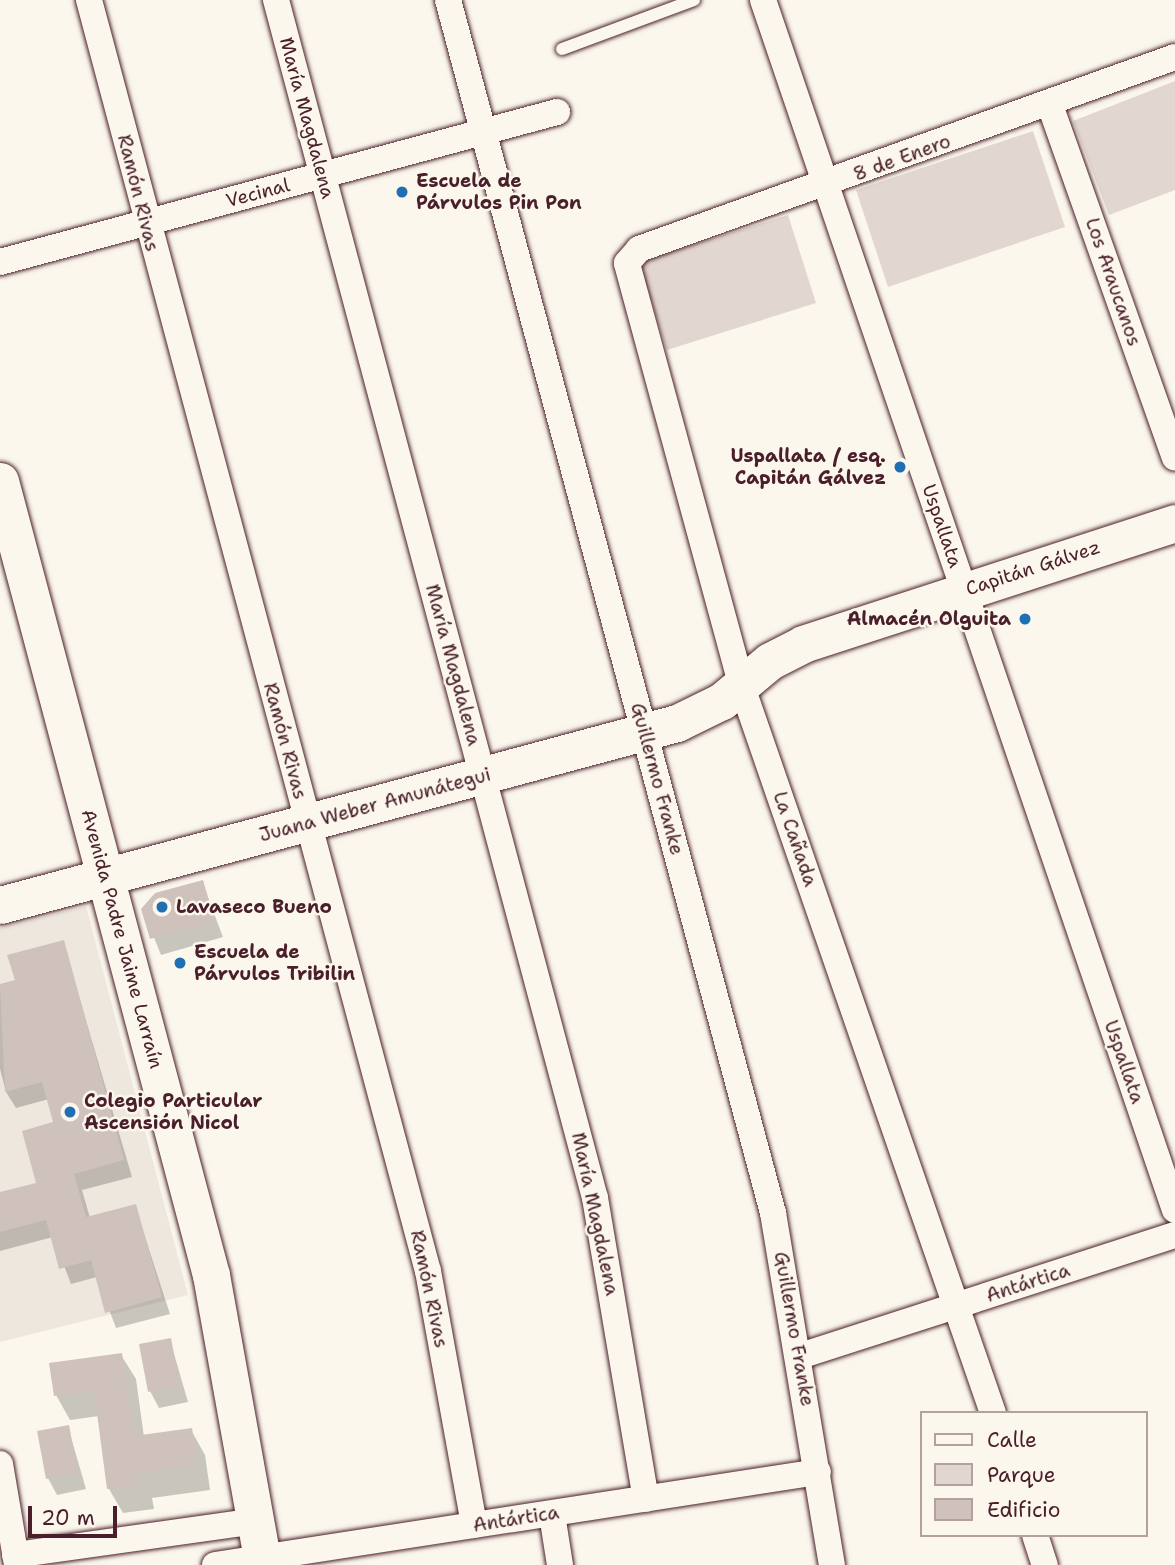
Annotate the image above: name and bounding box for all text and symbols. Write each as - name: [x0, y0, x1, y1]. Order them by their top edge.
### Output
- street label: María Magdalena: [274, 35, 340, 201]
- street label: 8 de Enero: [850, 130, 954, 186]
- street label: Ramón Rivas: [112, 132, 164, 254]
- place label: Escuela de Párvulos Pin Pon: [416, 170, 582, 214]
- street label: Vecinal: [224, 174, 292, 212]
- marker: Escuela de Párvulos Pin Pon: [394, 184, 410, 200]
- street label: Los Araucanos: [1080, 215, 1146, 349]
- place label: Uspallata / esq. Capitán Gálvez: [730, 445, 886, 489]
- marker: Uspallata / esq. Capitán Gálvez: [892, 459, 908, 475]
- street label: Uspallata: [917, 481, 967, 571]
- street label: Capitán Gálvez: [963, 536, 1103, 600]
- street label: María Magdalena: [420, 582, 486, 748]
- place label: Almacén Olguita: [847, 608, 1011, 630]
- marker: Almacén Olguita: [1017, 611, 1033, 627]
- street label: Ramón Rivas: [259, 680, 311, 802]
- street label: Guillermo Franke: [626, 700, 688, 858]
- street label: Juana Weber Amunátegui: [257, 763, 493, 847]
- street label: La Cañada: [768, 789, 822, 889]
- street label: Avenida Padre Jaime Larraín: [76, 807, 168, 1071]
- place label: Lavaseco Bueno: [176, 896, 332, 918]
- marker: Lavaseco Bueno: [154, 899, 170, 915]
- place label: Escuela de Párvulos Tribilin: [194, 941, 355, 985]
- marker: Escuela de Párvulos Tribilin: [172, 955, 188, 971]
- street label: Uspallata: [1099, 1017, 1149, 1107]
- place label: Colegio Particular Ascensión Nicol: [84, 1090, 262, 1134]
- marker: Colegio Particular Ascensión Nicol: [62, 1104, 78, 1120]
- street label: María Magdalena: [567, 1130, 623, 1298]
- street label: Ramón Rivas: [405, 1228, 453, 1350]
- street label: Guillermo Franke: [769, 1250, 819, 1408]
- street label: Antártica: [983, 1259, 1073, 1307]
- legend: [920, 1411, 1147, 1537]
- text: Calle: [987, 1426, 1037, 1454]
- text: Parque: [987, 1461, 1056, 1489]
- scale bar: [32, 1492, 121, 1536]
- text: Edificio: [987, 1496, 1060, 1524]
- street label: Antártica: [471, 1501, 561, 1537]
- text: 20 m: [41, 1504, 95, 1532]

